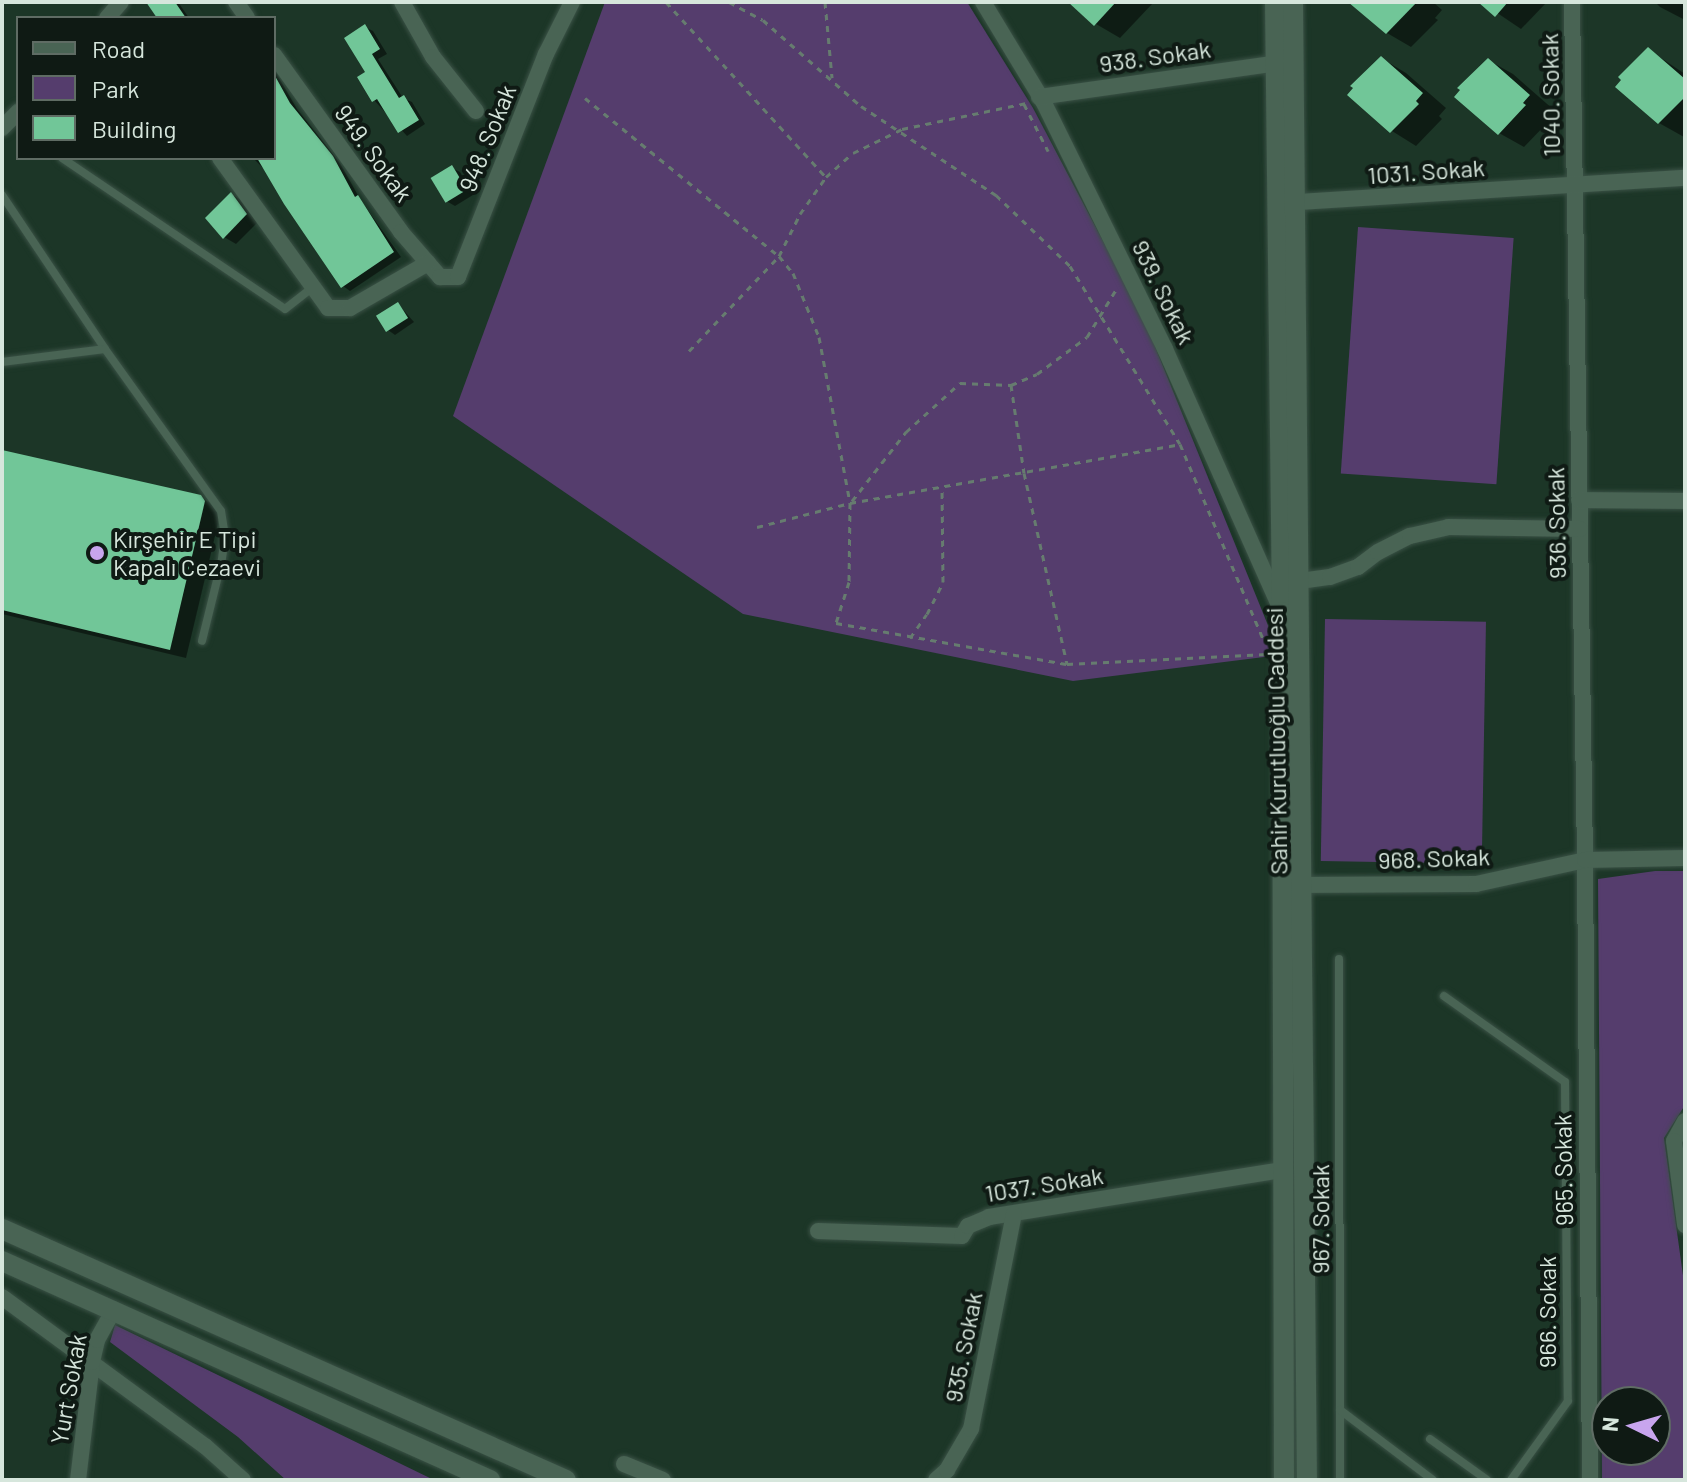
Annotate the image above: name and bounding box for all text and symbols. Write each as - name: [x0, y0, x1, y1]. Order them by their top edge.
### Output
- legend: [16, 16, 276, 160]
- street label: 1040. Sokak: [1535, 33, 1565, 157]
- text: Road: [92, 34, 145, 63]
- street label: 938. Sokak: [1098, 34, 1212, 78]
- text: Park: [92, 74, 139, 103]
- street label: 948. Sokak: [453, 80, 521, 196]
- street label: 949. Sokak: [329, 99, 419, 207]
- text: Building: [92, 114, 176, 143]
- street label: 1031. Sokak: [1367, 153, 1485, 189]
- street label: 939. Sokak: [1127, 235, 1201, 349]
- street label: 936. Sokak: [1541, 467, 1571, 579]
- place label: Kırşehir E Tipi Kapalı Cezaevi: [113, 525, 261, 581]
- marker: Kırşehir E Tipi Kapalı Cezaevi: [88, 544, 106, 562]
- street label: Sahir Kurutluoğlu Caddesi: [1259, 607, 1293, 875]
- street label: 968. Sokak: [1378, 842, 1490, 874]
- street label: 965. Sokak: [1548, 1114, 1578, 1226]
- street label: 1037. Sokak: [983, 1160, 1105, 1208]
- street label: 967. Sokak: [1306, 1164, 1334, 1274]
- street label: 966. Sokak: [1533, 1256, 1561, 1368]
- street label: 935. Sokak: [938, 1289, 988, 1405]
- street label: Yurt Sokak: [44, 1332, 92, 1446]
- north arrow: [1591, 1386, 1671, 1466]
- text: N: [1595, 1416, 1623, 1433]

